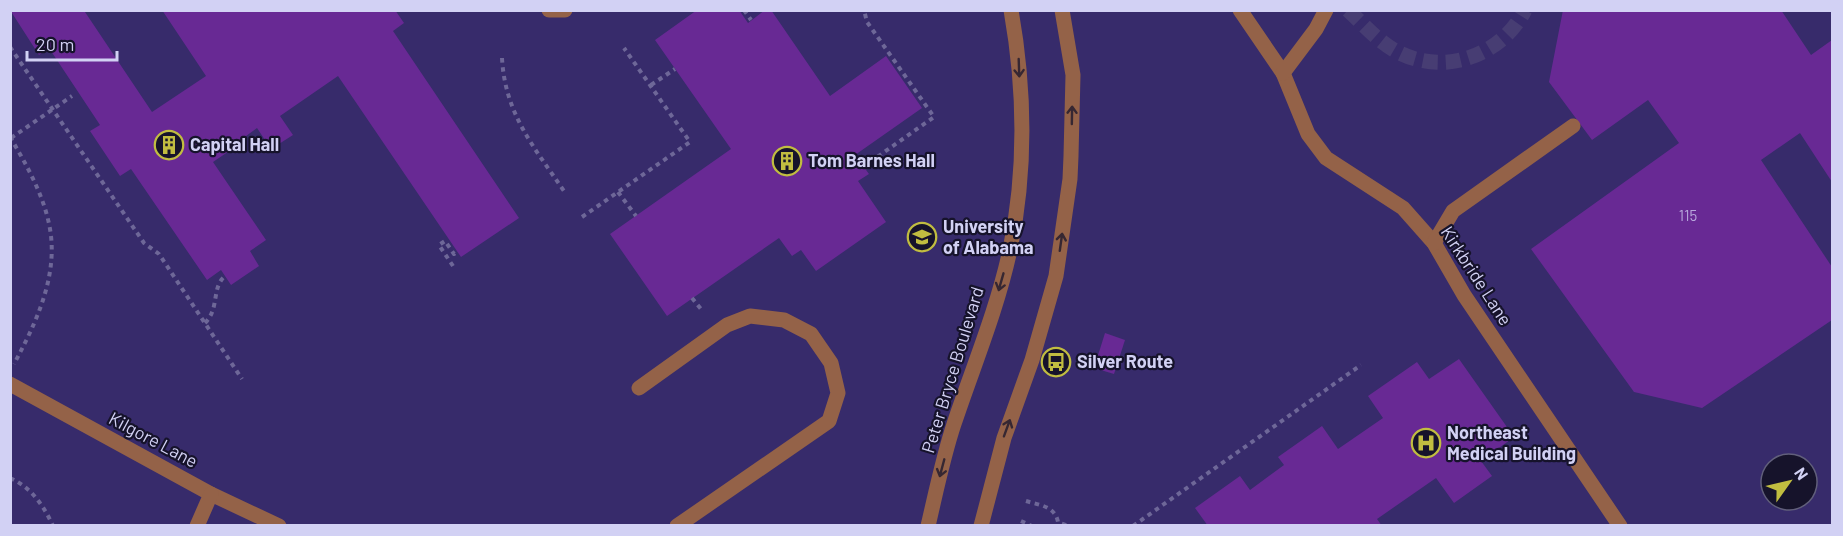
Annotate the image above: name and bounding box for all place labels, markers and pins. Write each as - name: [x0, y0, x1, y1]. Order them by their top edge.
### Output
- building icon: Capital Hall: [153, 129, 185, 161]
- place label: Capital Hall: [190, 133, 279, 155]
- building icon: Tom Barnes Hall: [771, 145, 803, 177]
- place label: Tom Barnes Hall: [808, 149, 935, 171]
- place label: University of Alabama: [943, 215, 1034, 258]
- school or university icon: University of Alabama: [906, 221, 938, 253]
- bus stop icon: Silver Route: [1040, 346, 1072, 378]
- place label: Silver Route: [1077, 350, 1173, 372]
- place label: Northeast Medical Building: [1447, 421, 1576, 464]
- hospital icon: Northeast Medical Building: [1410, 427, 1442, 459]

